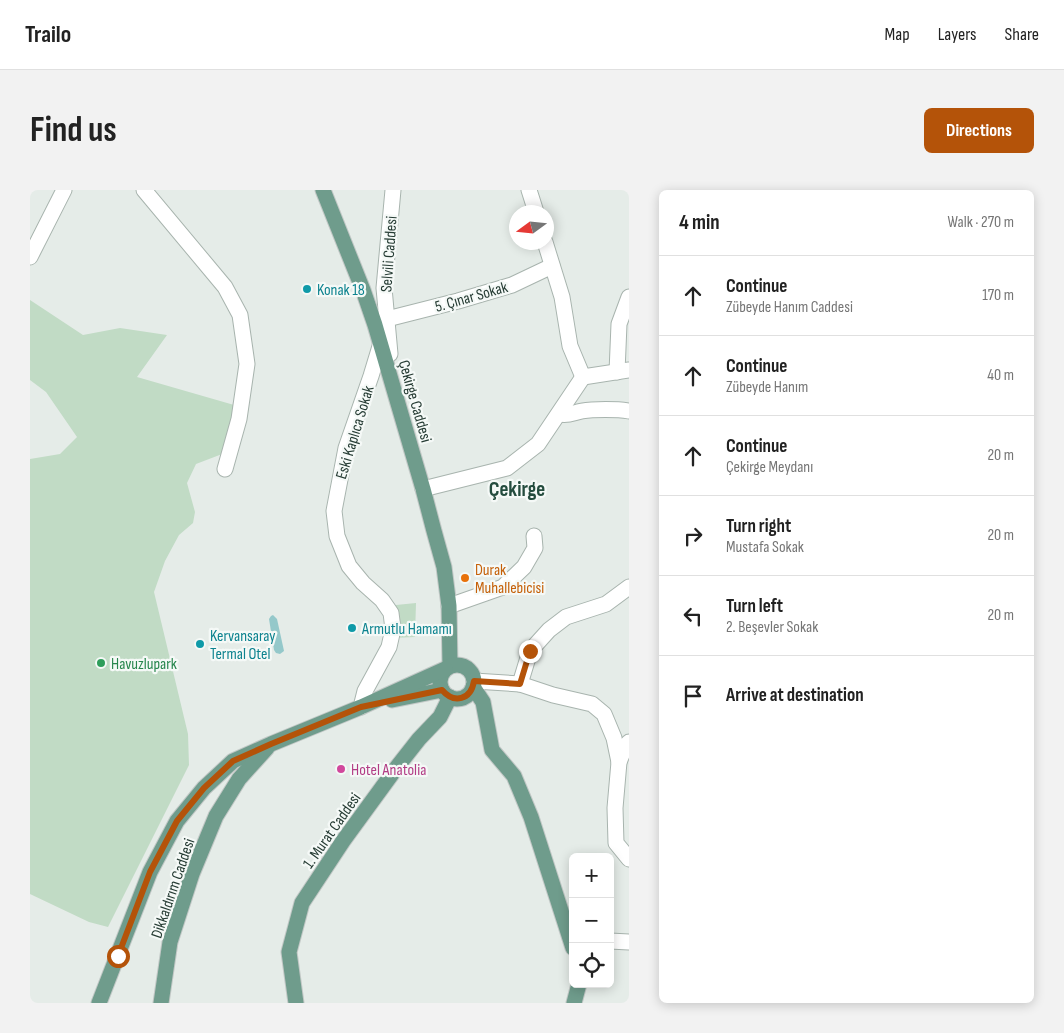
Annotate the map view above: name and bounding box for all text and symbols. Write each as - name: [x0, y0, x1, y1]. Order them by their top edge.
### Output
- text: Trailo: [25, 20, 71, 49]
- text: Map: [885, 24, 910, 45]
- text: Layers: [938, 24, 977, 45]
- text: Share: [1005, 24, 1039, 45]
- button: Directions: [924, 108, 1034, 153]
- text: Find us: [30, 109, 117, 152]
- north arrow: [509, 205, 554, 250]
- text: 4 min: [679, 210, 720, 235]
- text: Walk · 270 m: [948, 213, 1014, 232]
- street label: Selvili Caddesi: [377, 215, 402, 293]
- text: Continue: [726, 275, 787, 298]
- street label: 5. Çınar Sokak: [433, 278, 510, 317]
- place label: Konak 18: [317, 281, 365, 300]
- icon: ahead: [679, 282, 707, 310]
- marker: Konak 18: [301, 283, 313, 295]
- text: 170 m: [982, 286, 1014, 305]
- text: Zübeyde Hanım Caddesi: [726, 298, 853, 317]
- text: Continue: [726, 355, 787, 378]
- street label: Çekirge Caddesi: [394, 358, 435, 445]
- icon: ahead: [679, 362, 707, 390]
- text: 40 m: [987, 366, 1014, 385]
- text: Zübeyde Hanım: [726, 378, 808, 397]
- street label: Eski Kaplıca Sokak: [332, 383, 379, 481]
- text: Continue: [726, 435, 787, 458]
- icon: ahead: [679, 442, 707, 470]
- text: 20 m: [987, 446, 1014, 465]
- text: Çekirge Meydanı: [726, 458, 813, 477]
- district label: Çekirge: [489, 477, 545, 502]
- text: Turn right: [726, 515, 791, 538]
- icon: right: [679, 522, 707, 550]
- text: 20 m: [987, 526, 1014, 545]
- text: Mustafa Sokak: [726, 538, 804, 557]
- place label: Durak Muhallebicisi: [475, 561, 544, 598]
- marker: Durak Muhallebicisi: [459, 572, 471, 584]
- text: Turn left: [726, 595, 783, 618]
- icon: left: [679, 602, 707, 630]
- text: 20 m: [987, 606, 1014, 625]
- text: 2. Beşevler Sokak: [726, 618, 818, 637]
- place label: Armutlu Hamamı: [361, 620, 452, 639]
- marker: Armutlu Hamamı: [346, 622, 358, 634]
- place label: Kervansaray Termal Otel: [210, 627, 275, 664]
- marker: Kervansaray Termal Otel: [194, 638, 206, 650]
- route end: [519, 640, 542, 663]
- place label: Havuzlupark: [111, 655, 177, 674]
- marker: Havuzlupark: [95, 657, 107, 669]
- icon: arrive: [679, 682, 707, 710]
- text: Arrive at destination: [726, 684, 864, 707]
- place label: Hotel Anatolia: [351, 761, 426, 780]
- marker: Hotel Anatolia: [335, 763, 347, 775]
- street label: 1. Murat Caddesi: [299, 789, 365, 872]
- street label: Dikkaldırım Caddesi: [147, 836, 199, 941]
- map controls: [569, 853, 614, 988]
- button: +: [569, 853, 614, 898]
- button: −: [569, 898, 614, 943]
- button: locate: [569, 943, 614, 988]
- route start: [107, 945, 130, 968]

